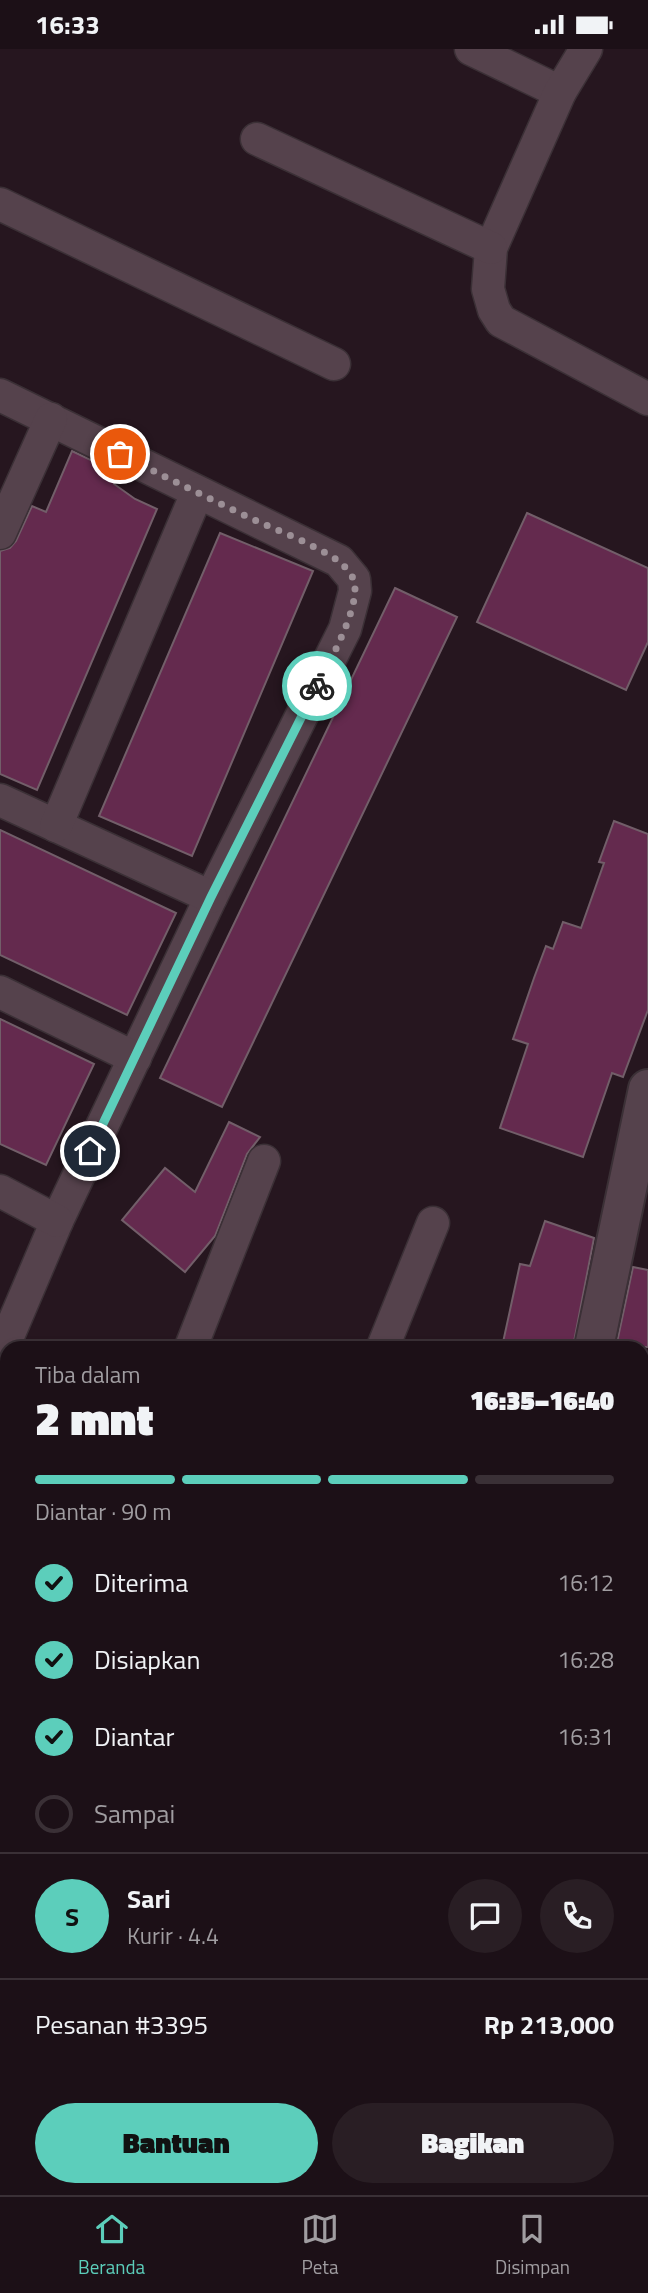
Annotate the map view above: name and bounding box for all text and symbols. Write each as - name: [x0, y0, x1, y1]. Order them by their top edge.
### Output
- text: 16:33: [35, 5, 100, 44]
- pin: [90, 424, 150, 484]
- icon: bag: [101, 435, 139, 473]
- courier: [282, 651, 352, 721]
- icon: bike: [298, 667, 336, 705]
- pin: [60, 1121, 120, 1181]
- icon: home: [71, 1132, 109, 1170]
- text: Tiba dalam: [35, 1357, 141, 1392]
- text: 16:35–16:40: [470, 1381, 614, 1420]
- text: 2 mnt: [35, 1383, 153, 1453]
- text: Diantar · 90 m: [35, 1494, 171, 1529]
- text: Diterima: [94, 1563, 188, 1602]
- icon: check: [35, 1564, 73, 1602]
- text: 16:12: [557, 1565, 614, 1600]
- text: Disiapkan: [94, 1640, 200, 1679]
- icon: check: [35, 1641, 73, 1679]
- text: 16:28: [557, 1642, 614, 1677]
- text: Diantar: [94, 1717, 175, 1756]
- icon: check: [35, 1718, 73, 1756]
- text: 16:31: [557, 1719, 614, 1754]
- text: Sampai: [94, 1794, 175, 1833]
- text: Sari: [127, 1879, 171, 1918]
- button: chat: [448, 1879, 522, 1953]
- button: phone: [540, 1879, 614, 1953]
- text: S: [65, 1897, 79, 1936]
- text: Kurir · 4.4: [127, 1918, 219, 1953]
- text: Pesanan #3395: [35, 2005, 208, 2044]
- text: Rp 213,000: [484, 2005, 614, 2044]
- button: Bantuan: [35, 2103, 318, 2183]
- button: Bagikan: [332, 2103, 614, 2183]
- tab: Beranda: [78, 2210, 145, 2281]
- tab: Peta: [301, 2210, 339, 2281]
- tab: Disimpan: [495, 2210, 570, 2281]

